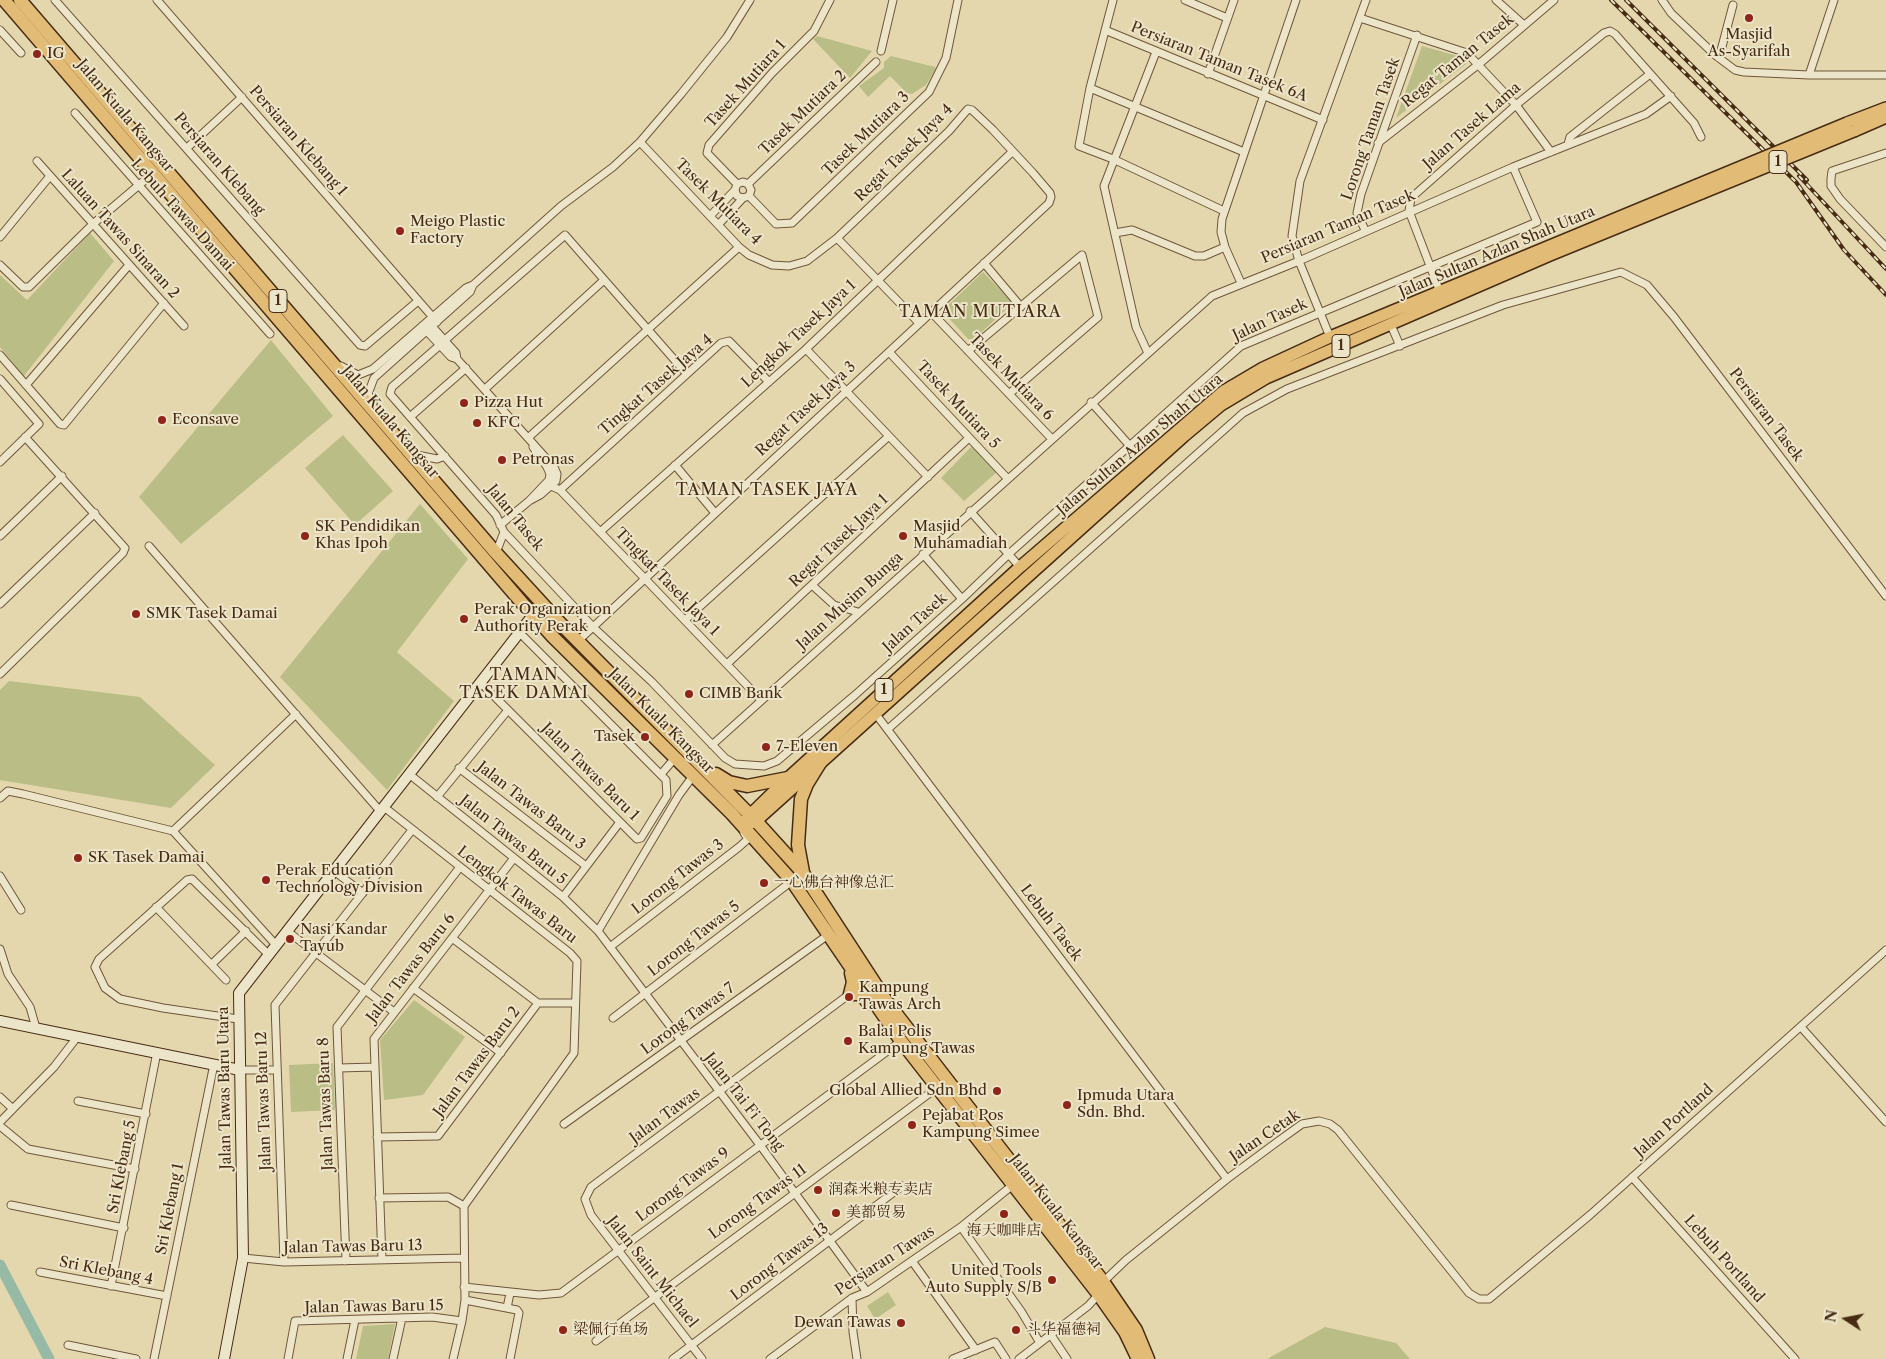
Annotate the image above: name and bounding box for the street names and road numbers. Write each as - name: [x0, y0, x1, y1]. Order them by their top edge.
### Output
- street label: Regat Taman Tasek: [1398, 10, 1518, 112]
- street label: Persiaran Taman Tasek 6A: [1128, 18, 1310, 106]
- street label: Tasek Mutiara 1: [702, 36, 790, 132]
- street label: Lorong Taman Tasek: [1338, 55, 1404, 203]
- street label: Jalan Kuala Kangsar: [73, 56, 177, 176]
- street label: Tasek Mutiara 2: [756, 67, 850, 159]
- street label: Jalan Tasek Lama: [1419, 79, 1525, 173]
- street label: Persiaran Klebang 1: [245, 82, 351, 200]
- street label: Tasek Mutiara 3: [819, 88, 913, 180]
- street label: Regat Tasek Jaya 4: [851, 100, 957, 206]
- street label: Persiaran Klebang: [170, 109, 268, 219]
- road number: 1: [1769, 150, 1787, 173]
- street label: Lebuh Tawas Damai: [127, 155, 237, 275]
- street label: Tasek Mutiara 4: [671, 155, 765, 249]
- street label: Laluan Tawas Sinaran 2: [57, 166, 183, 302]
- street label: Persiaran Taman Tasek: [1259, 186, 1417, 268]
- street label: Jalan Sultan Azlan Shah Utara: [1396, 203, 1598, 301]
- street label: Lengkok Tasek Jaya 1: [738, 276, 860, 392]
- road number: 1: [269, 290, 287, 312]
- street label: Jalan Tasek: [1230, 295, 1310, 345]
- street label: Tasek Mutiara 6: [965, 330, 1057, 424]
- street label: Tingkat Tasek Jaya 4: [595, 331, 717, 439]
- road number: 1: [1332, 334, 1350, 358]
- street label: Tasek Mutiara 5: [913, 357, 1003, 453]
- street label: Regat Tasek Jaya 3: [752, 358, 860, 460]
- street label: Jalan Kuala Kangsar: [338, 362, 442, 482]
- street label: Persiaran Tasek: [1725, 365, 1807, 465]
- street label: Jalan Sultan Azlan Shah Utara: [1053, 370, 1227, 520]
- street label: Jalan Tasek: [483, 481, 547, 555]
- street label: Regat Tasek Jaya 1: [786, 491, 892, 591]
- street label: Tingkat Tasek Jaya 1: [611, 524, 723, 640]
- street label: Jalan Musim Bunga: [793, 549, 907, 653]
- street label: Jalan Tasek: [879, 590, 951, 656]
- street label: Jalan Kuala Kangsar: [605, 665, 717, 777]
- road number: 1: [875, 678, 893, 702]
- street label: Jalan Tawas Baru 1: [537, 719, 643, 825]
- street label: Jalan Tawas Baru 3: [473, 758, 589, 854]
- street label: Jalan Tawas Baru 5: [456, 791, 570, 889]
- street label: Lorong Tawas 3: [628, 836, 728, 918]
- street label: Lengkok Tawas Baru: [453, 843, 581, 947]
- street label: Lebuh Tasek: [1016, 881, 1086, 965]
- street label: Lorong Tawas 5: [645, 898, 743, 980]
- street label: Jalan Tawas Baru 6: [363, 910, 459, 1026]
- street label: Lorong Tawas 7: [638, 979, 738, 1059]
- street label: Jalan Tawas Baru 2: [430, 1003, 524, 1121]
- street label: Jalan Tawas Baru Utara: [215, 1006, 235, 1170]
- street label: Jalan Tawas Baru 12: [253, 1031, 275, 1171]
- street label: Jalan Tawas Baru 8: [315, 1037, 337, 1171]
- street label: Jalan Tai Fi Tong: [700, 1049, 788, 1155]
- street label: Jalan Portland: [1631, 1081, 1717, 1161]
- street label: Jalan Tawas: [626, 1084, 704, 1148]
- street label: Jalan Cetak: [1227, 1106, 1303, 1166]
- street label: Sri Klebang 5: [104, 1119, 140, 1215]
- street label: Lorong Tawas 9: [633, 1144, 733, 1226]
- street label: Jalan Kuala Kangsar: [1005, 1151, 1107, 1273]
- street label: Lorong Tawas 11: [706, 1161, 810, 1243]
- street label: Sri Klebang 1: [152, 1162, 188, 1256]
- street label: Lebuh Portland: [1680, 1212, 1768, 1306]
- street label: Jalan Saint Michael: [603, 1213, 701, 1331]
- street label: Lorong Tawas 13: [727, 1219, 833, 1305]
- street label: Persiaran Tawas: [832, 1222, 938, 1300]
- street label: Jalan Tawas Baru 13: [283, 1237, 423, 1257]
- street label: Sri Klebang 4: [57, 1253, 155, 1289]
- street label: Jalan Tawas Baru 15: [304, 1297, 444, 1317]

